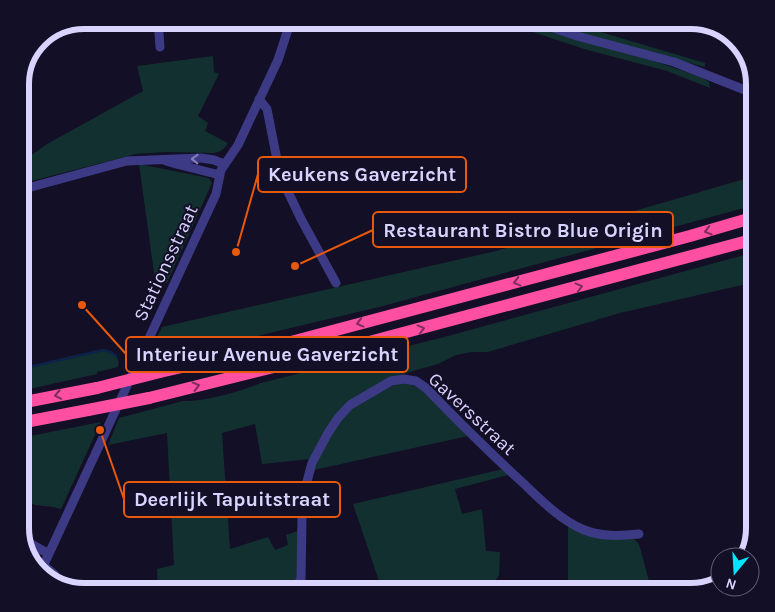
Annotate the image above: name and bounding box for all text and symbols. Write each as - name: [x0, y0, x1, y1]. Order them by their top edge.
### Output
- one-way arrow: [191, 153, 199, 164]
- callout: Keukens Gaverzicht: [258, 157, 466, 192]
- text: Keukens Gaverzicht: [268, 163, 456, 186]
- street label: Stationsstraat: [129, 201, 203, 325]
- callout: Restaurant Bistro Blue Origin: [373, 212, 673, 247]
- text: Restaurant Bistro Blue Origin: [383, 219, 663, 242]
- one-way arrow: [704, 225, 713, 236]
- one-way arrow: [513, 276, 522, 287]
- one-way arrow: [574, 282, 583, 293]
- one-way arrow: [357, 318, 365, 328]
- one-way arrow: [417, 324, 426, 335]
- callout: Interieur Avenue Gaverzicht: [126, 337, 408, 372]
- text: Interieur Avenue Gaverzicht: [136, 343, 398, 366]
- street label: Gaversstraat: [424, 368, 520, 460]
- one-way arrow: [192, 381, 201, 392]
- one-way arrow: [54, 390, 63, 400]
- callout: Deerlijk Tapuitstraat: [124, 482, 340, 517]
- text: Deerlijk Tapuitstraat: [134, 488, 330, 511]
- north arrow: [710, 547, 760, 597]
- text: N: [724, 574, 739, 594]

